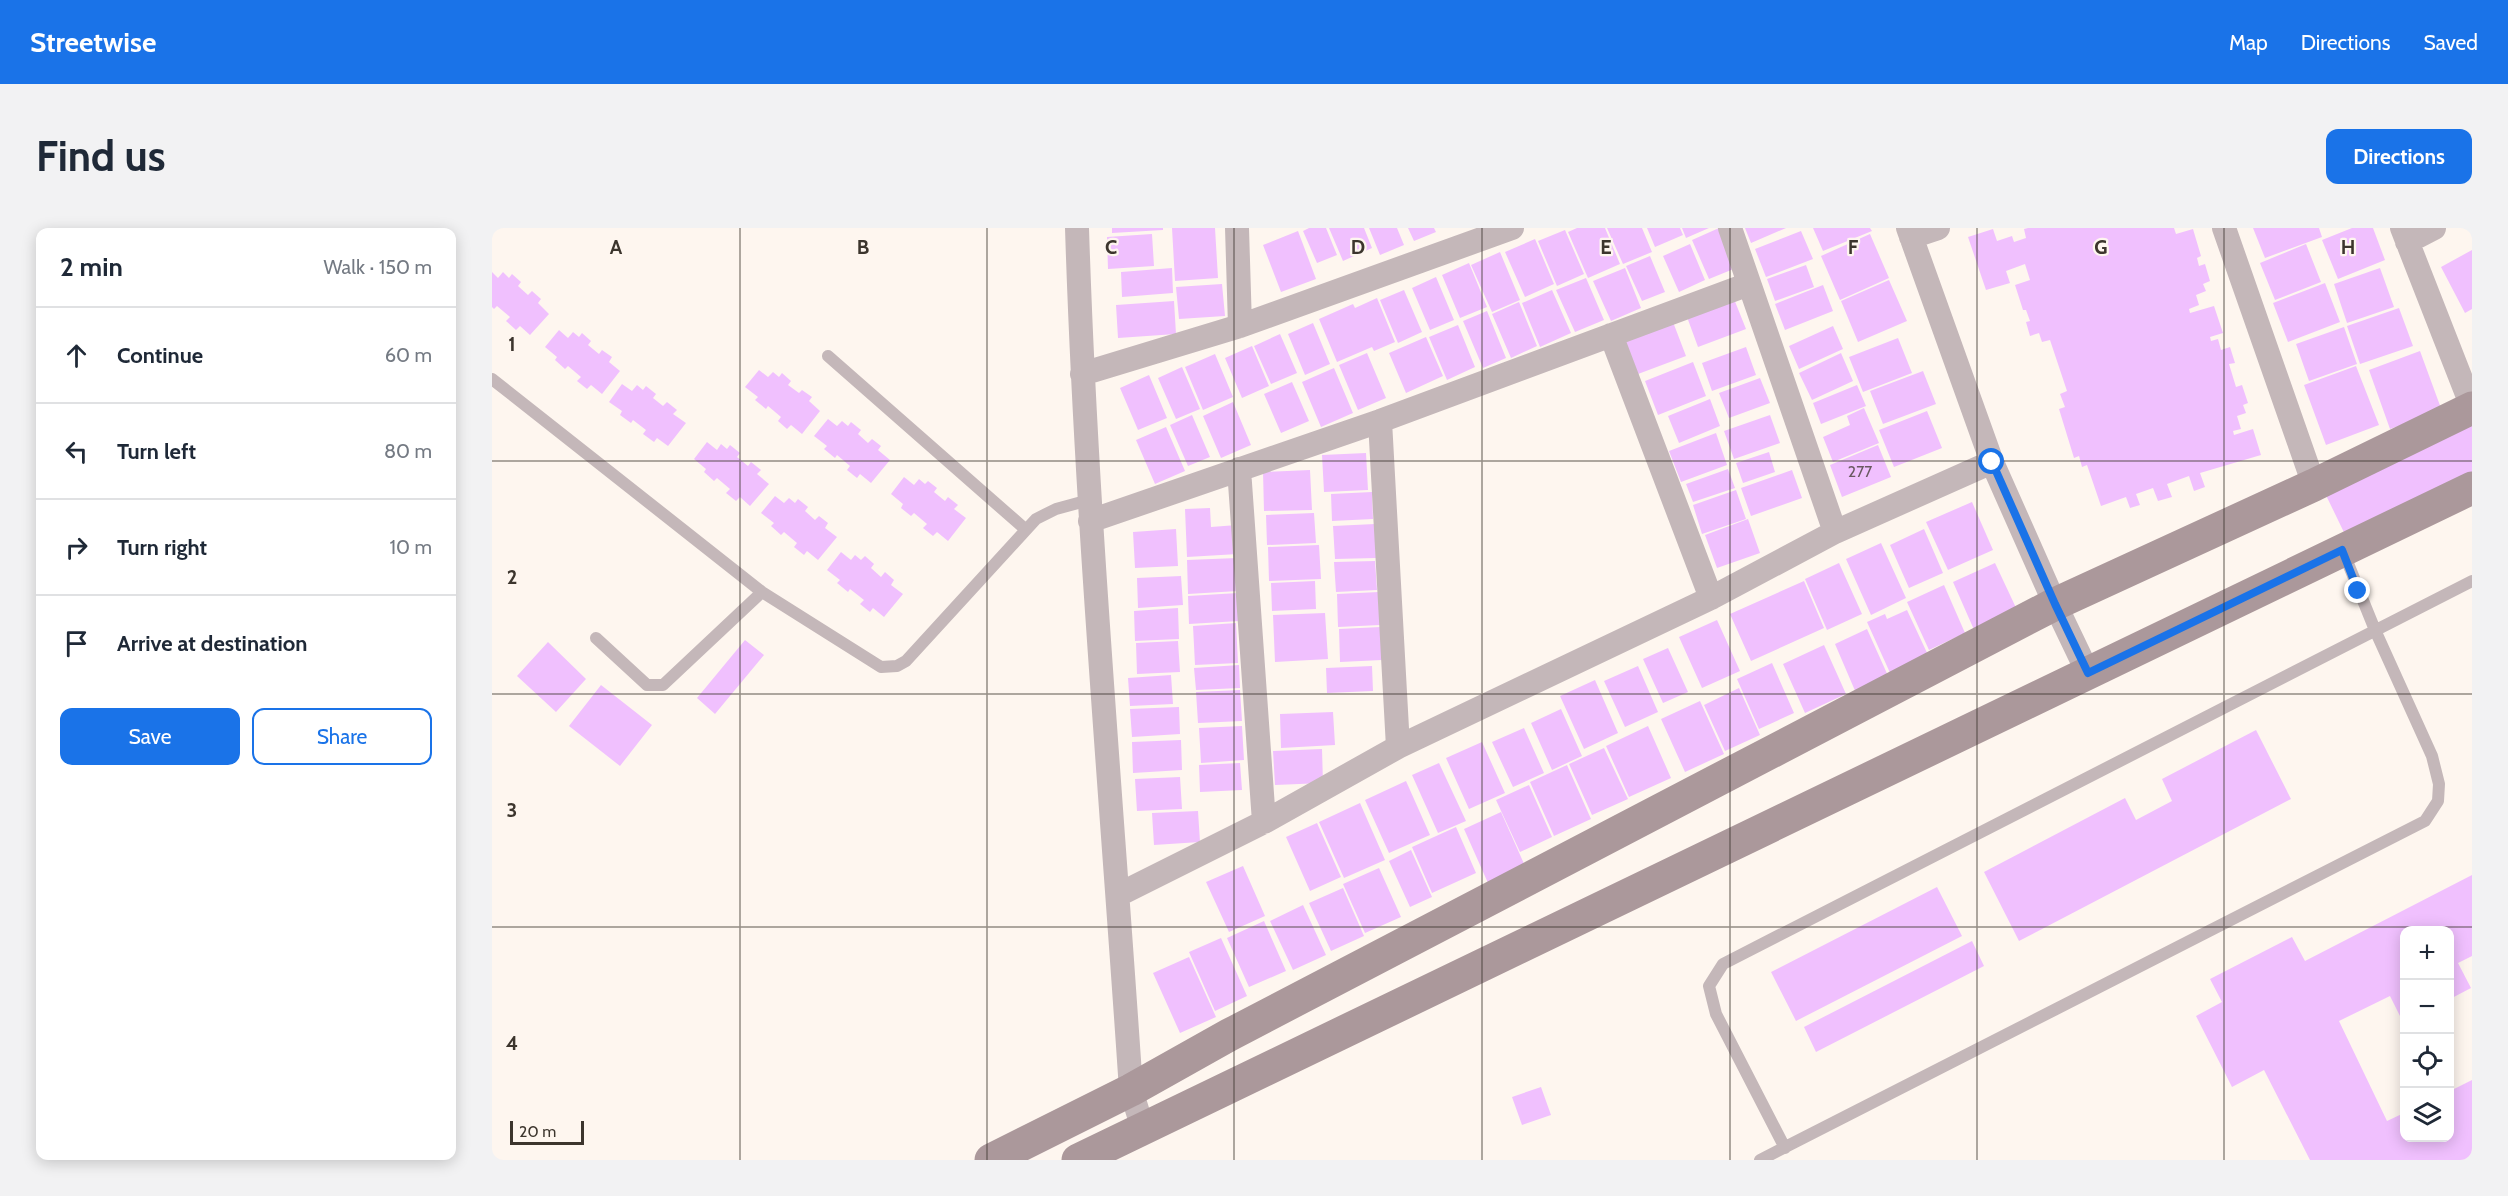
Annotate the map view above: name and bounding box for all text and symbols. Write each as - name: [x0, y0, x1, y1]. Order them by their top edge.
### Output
- text: Streetwise: [30, 25, 156, 59]
- text: Map: [2229, 30, 2268, 55]
- text: Directions: [2301, 30, 2390, 55]
- text: Saved: [2423, 30, 2478, 55]
- button: Directions: [2326, 129, 2472, 184]
- text: Find us: [36, 130, 165, 182]
- text: A: [610, 235, 623, 259]
- text: B: [857, 235, 869, 259]
- text: C: [1105, 235, 1117, 259]
- text: D: [1351, 235, 1365, 259]
- text: E: [1600, 235, 1612, 259]
- text: F: [1848, 235, 1859, 259]
- text: G: [2094, 235, 2108, 259]
- text: H: [2341, 235, 2355, 259]
- text: 2 min: [60, 251, 123, 283]
- text: Walk · 150 m: [324, 255, 432, 279]
- text: 1: [508, 332, 516, 356]
- icon: ahead: [60, 339, 93, 372]
- text: Continue: [117, 342, 203, 369]
- text: 60 m: [385, 343, 432, 367]
- icon: left: [60, 435, 93, 468]
- text: Turn left: [117, 438, 196, 465]
- text: 80 m: [384, 439, 432, 463]
- route start: [1978, 448, 2004, 474]
- house number: 277: [1848, 462, 1872, 481]
- icon: right: [60, 531, 93, 564]
- text: Turn right: [117, 534, 207, 561]
- text: 10 m: [389, 535, 432, 559]
- text: 2: [507, 565, 517, 589]
- route end: [2344, 577, 2370, 603]
- icon: arrive: [60, 627, 93, 660]
- text: Arrive at destination: [117, 630, 307, 657]
- button: Save: [60, 708, 240, 765]
- button: Share: [252, 708, 432, 765]
- text: 3: [507, 798, 517, 822]
- map controls: [2400, 926, 2454, 1142]
- button: +: [2400, 926, 2454, 980]
- button: −: [2400, 980, 2454, 1034]
- text: 4: [506, 1031, 518, 1055]
- button: locate: [2400, 1034, 2454, 1088]
- button: layers: [2400, 1088, 2454, 1142]
- scale bar: [510, 1118, 584, 1146]
- text: 20 m: [519, 1122, 556, 1141]

